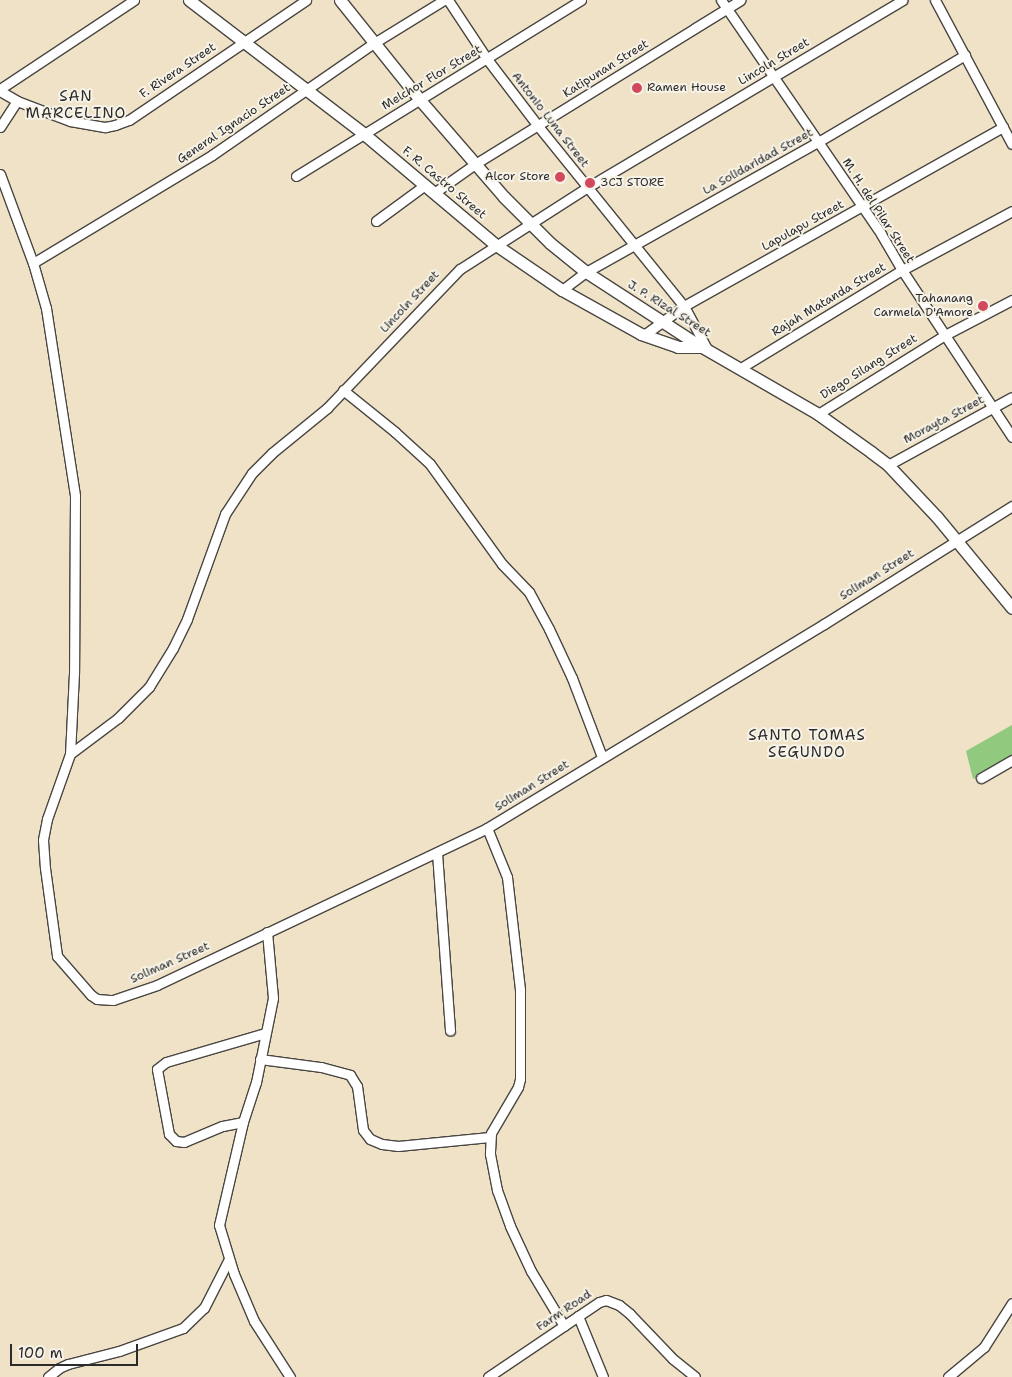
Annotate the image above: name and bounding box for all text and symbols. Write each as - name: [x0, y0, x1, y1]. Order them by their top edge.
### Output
- street label: Lincoln Street: [736, 35, 812, 89]
- street label: Katipunan Street: [561, 37, 651, 101]
- street label: F. Rivera Street: [137, 40, 219, 102]
- street label: Melchor Flor Street: [380, 43, 484, 113]
- street label: Antonio Luna Street: [508, 70, 592, 170]
- street label: General Ignacio Street: [175, 81, 293, 167]
- place label: Ramen House: [647, 81, 726, 95]
- marker: Ramen House: [631, 82, 643, 94]
- district label: SAN MARCELINO: [24, 87, 128, 122]
- street label: La Solidaridad Street: [700, 126, 816, 198]
- street label: F. R. Castro Street: [399, 144, 489, 222]
- street label: M. H. del Pilar Street: [839, 156, 917, 266]
- place label: Alcor Store: [485, 170, 550, 184]
- marker: Alcor Store: [554, 171, 566, 183]
- place label: 3CJ STORE: [600, 176, 664, 190]
- marker: 3CJ STORE: [584, 177, 596, 189]
- street label: Lapulapu Street: [759, 197, 847, 255]
- street label: Rajah Matanda Street: [769, 260, 889, 340]
- street label: Lincoln Street: [377, 268, 443, 336]
- street label: J. P. Rizal Street: [625, 278, 713, 340]
- place label: Tahanang Carmela D'Amore: [873, 292, 973, 320]
- marker: Tahanang Carmela D'Amore: [977, 300, 989, 312]
- street label: Diego Silang Street: [818, 331, 920, 403]
- street label: Morayta Street: [901, 393, 987, 447]
- street label: Soliman Street: [837, 546, 917, 604]
- district label: SANTO TOMAS SEGUNDO: [747, 726, 867, 761]
- street label: Soliman Street: [492, 757, 572, 815]
- street label: Soliman Street: [128, 939, 212, 987]
- street label: Farm Road: [534, 1287, 594, 1335]
- scale bar: [12, 1334, 140, 1366]
- text: 100 m: [18, 1343, 63, 1363]

